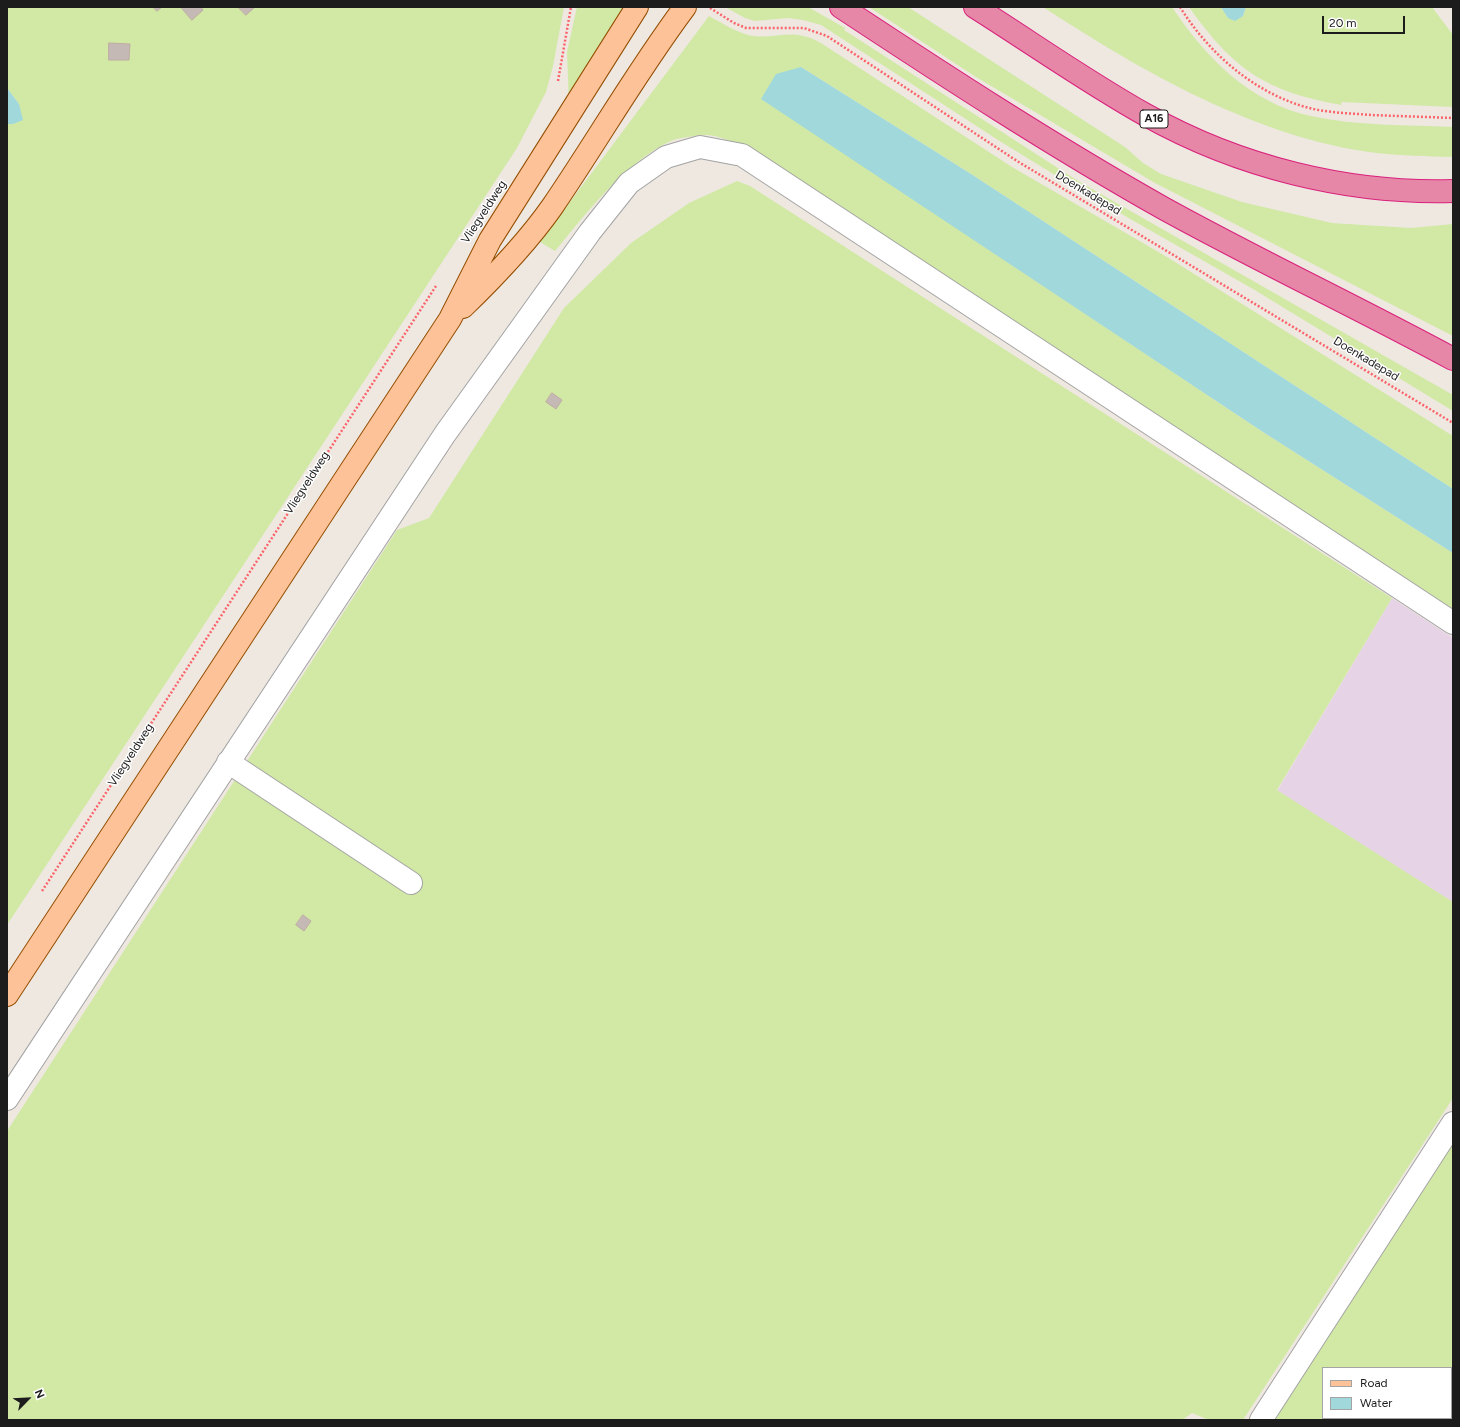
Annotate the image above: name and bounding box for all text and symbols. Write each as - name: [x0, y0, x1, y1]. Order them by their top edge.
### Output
- scale bar: [1324, 8, 1407, 34]
- text: 20 m: [1329, 16, 1357, 30]
- road number: A16: [1140, 110, 1168, 128]
- street label: Doenkadepad: [1053, 168, 1123, 218]
- street label: Vliegveldweg: [458, 178, 510, 246]
- street label: Doenkadepad: [1331, 334, 1401, 384]
- street label: Vliegveldweg: [281, 449, 333, 517]
- street label: Vliegveldweg: [105, 721, 157, 789]
- legend: [1322, 1367, 1452, 1419]
- text: Road: [1360, 1376, 1388, 1390]
- north arrow: [8, 1379, 48, 1419]
- text: N: [32, 1387, 47, 1400]
- text: Water: [1360, 1396, 1392, 1410]

